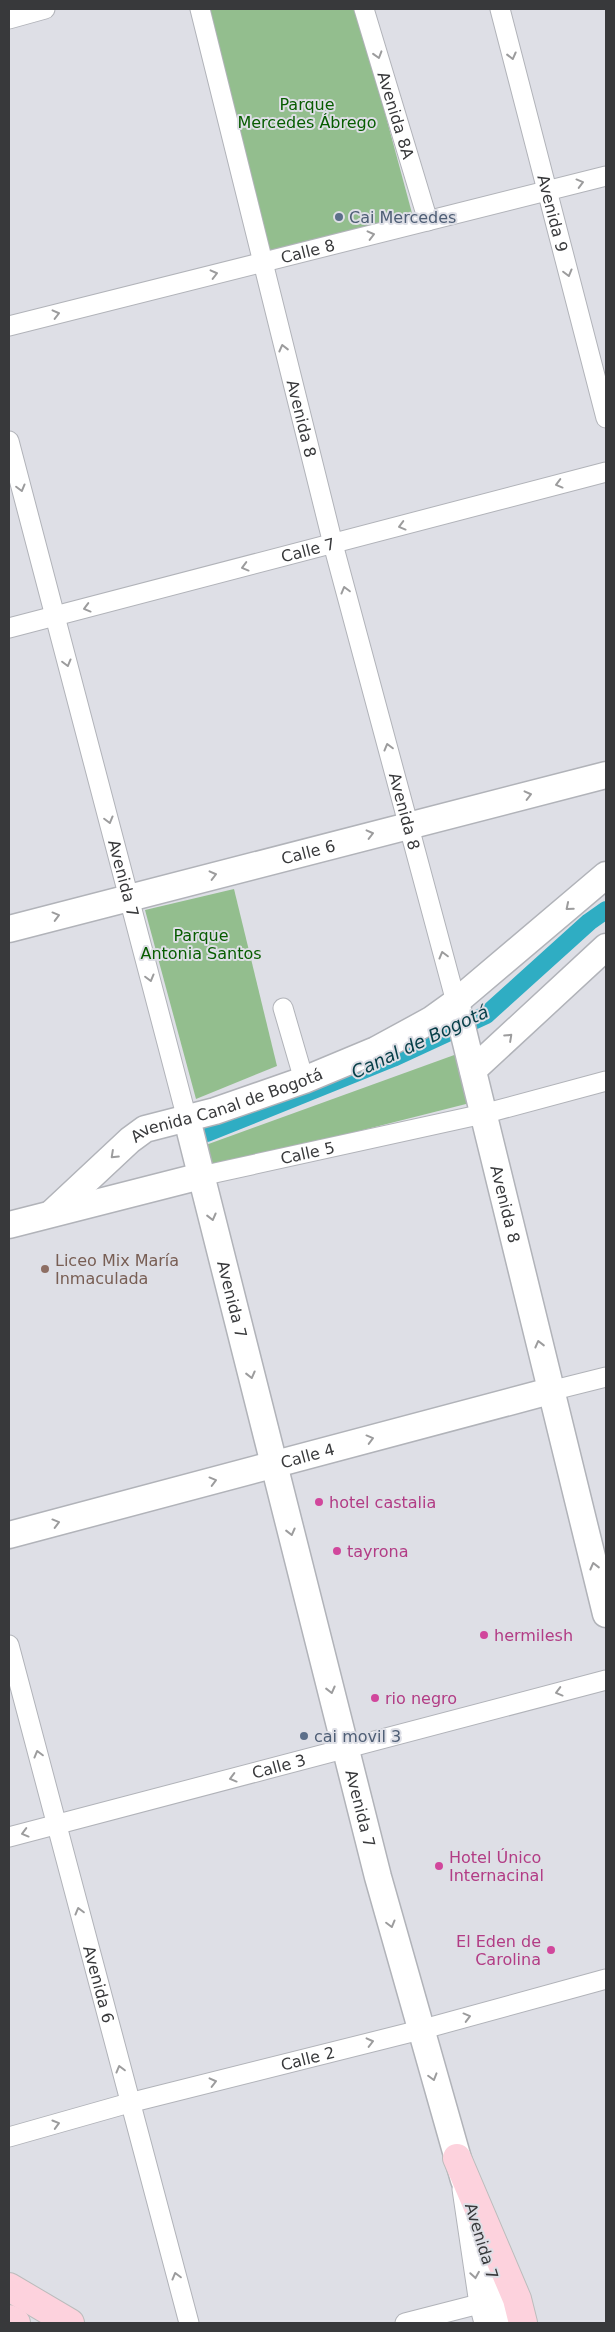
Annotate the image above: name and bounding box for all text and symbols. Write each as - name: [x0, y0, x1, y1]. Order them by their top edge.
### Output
- one-way arrow: [372, 51, 382, 59]
- one-way arrow: [507, 51, 517, 59]
- street label: Avenida 8A: [373, 70, 418, 161]
- park label: Parque Mercedes Ábrego: [237, 95, 377, 132]
- street label: Avenida 9: [533, 173, 572, 254]
- one-way arrow: [576, 178, 584, 189]
- place label: Cai Mercedes: [349, 208, 456, 227]
- marker: Cai Mercedes: [333, 211, 345, 223]
- one-way arrow: [367, 230, 376, 241]
- street label: Calle 8: [279, 236, 337, 267]
- one-way arrow: [563, 268, 573, 276]
- one-way arrow: [209, 270, 217, 280]
- one-way arrow: [52, 309, 61, 320]
- one-way arrow: [279, 345, 289, 353]
- street label: Avenida 8: [283, 378, 320, 459]
- one-way arrow: [556, 479, 564, 489]
- one-way arrow: [15, 484, 26, 493]
- one-way arrow: [398, 520, 406, 530]
- street label: Calle 7: [279, 534, 337, 567]
- one-way arrow: [241, 561, 249, 571]
- one-way arrow: [341, 587, 351, 595]
- one-way arrow: [84, 602, 92, 612]
- one-way arrow: [61, 659, 72, 668]
- one-way arrow: [383, 744, 393, 752]
- street label: Avenida 8: [385, 771, 424, 852]
- one-way arrow: [523, 790, 531, 800]
- one-way arrow: [103, 816, 113, 824]
- one-way arrow: [366, 829, 375, 840]
- street label: Calle 6: [279, 836, 337, 868]
- street label: Avenida 7: [104, 838, 143, 919]
- one-way arrow: [209, 870, 217, 881]
- one-way arrow: [566, 901, 575, 910]
- one-way arrow: [51, 911, 60, 922]
- park label: Parque Antonia Santos: [140, 926, 262, 963]
- one-way arrow: [439, 951, 449, 959]
- one-way arrow: [144, 973, 155, 982]
- water label: Canal de Bogotá: [348, 1001, 492, 1083]
- one-way arrow: [503, 1034, 512, 1043]
- street label: Avenida Canal de Bogotá: [127, 1064, 326, 1146]
- street label: Calle 5: [279, 1138, 336, 1168]
- one-way arrow: [111, 1149, 120, 1158]
- street label: Avenida 8: [486, 1163, 524, 1245]
- one-way arrow: [206, 1212, 216, 1220]
- place label: Liceo Mix María Inmaculada: [55, 1251, 179, 1288]
- street label: Avenida 7: [213, 1259, 251, 1340]
- marker: Liceo Mix María Inmaculada: [39, 1263, 51, 1275]
- one-way arrow: [534, 1339, 545, 1348]
- one-way arrow: [246, 1370, 256, 1378]
- one-way arrow: [365, 1434, 374, 1445]
- street label: Calle 4: [279, 1440, 337, 1472]
- one-way arrow: [208, 1476, 217, 1487]
- place label: hotel castalia: [329, 1493, 436, 1512]
- marker: hotel castalia: [313, 1496, 325, 1508]
- one-way arrow: [51, 1518, 60, 1529]
- one-way arrow: [285, 1528, 296, 1537]
- place label: tayrona: [347, 1542, 409, 1561]
- marker: tayrona: [331, 1545, 343, 1557]
- one-way arrow: [589, 1562, 600, 1571]
- place label: hermilesh: [494, 1626, 573, 1645]
- marker: hermilesh: [478, 1629, 490, 1641]
- one-way arrow: [325, 1685, 336, 1694]
- one-way arrow: [555, 1686, 564, 1697]
- place label: rio negro: [385, 1689, 457, 1708]
- marker: rio negro: [369, 1692, 381, 1704]
- place label: cai movil 3: [314, 1727, 401, 1746]
- marker: cai movil 3: [298, 1730, 310, 1742]
- one-way arrow: [33, 1750, 44, 1759]
- street label: Calle 3: [250, 1750, 308, 1783]
- street label: Avenida 7: [341, 1768, 379, 1849]
- one-way arrow: [228, 1772, 237, 1783]
- one-way arrow: [21, 1827, 29, 1837]
- place label: Hotel Único Internacinal: [449, 1848, 544, 1885]
- marker: Hotel Único Internacinal: [433, 1860, 445, 1872]
- one-way arrow: [74, 1907, 85, 1916]
- one-way arrow: [385, 1920, 396, 1929]
- place label: El Eden de Carolina: [456, 1932, 541, 1969]
- street label: Avenida 6: [79, 1944, 118, 2025]
- marker: El Eden de Carolina: [545, 1944, 557, 1956]
- one-way arrow: [462, 2012, 471, 2023]
- one-way arrow: [366, 2037, 375, 2048]
- street label: Calle 2: [279, 2043, 337, 2075]
- one-way arrow: [115, 2064, 126, 2073]
- one-way arrow: [428, 2072, 438, 2080]
- one-way arrow: [208, 2077, 217, 2088]
- one-way arrow: [51, 2119, 59, 2129]
- street label: Avenida 7: [461, 2201, 502, 2282]
- one-way arrow: [171, 2272, 182, 2281]
- one-way arrow: [469, 2272, 480, 2280]

